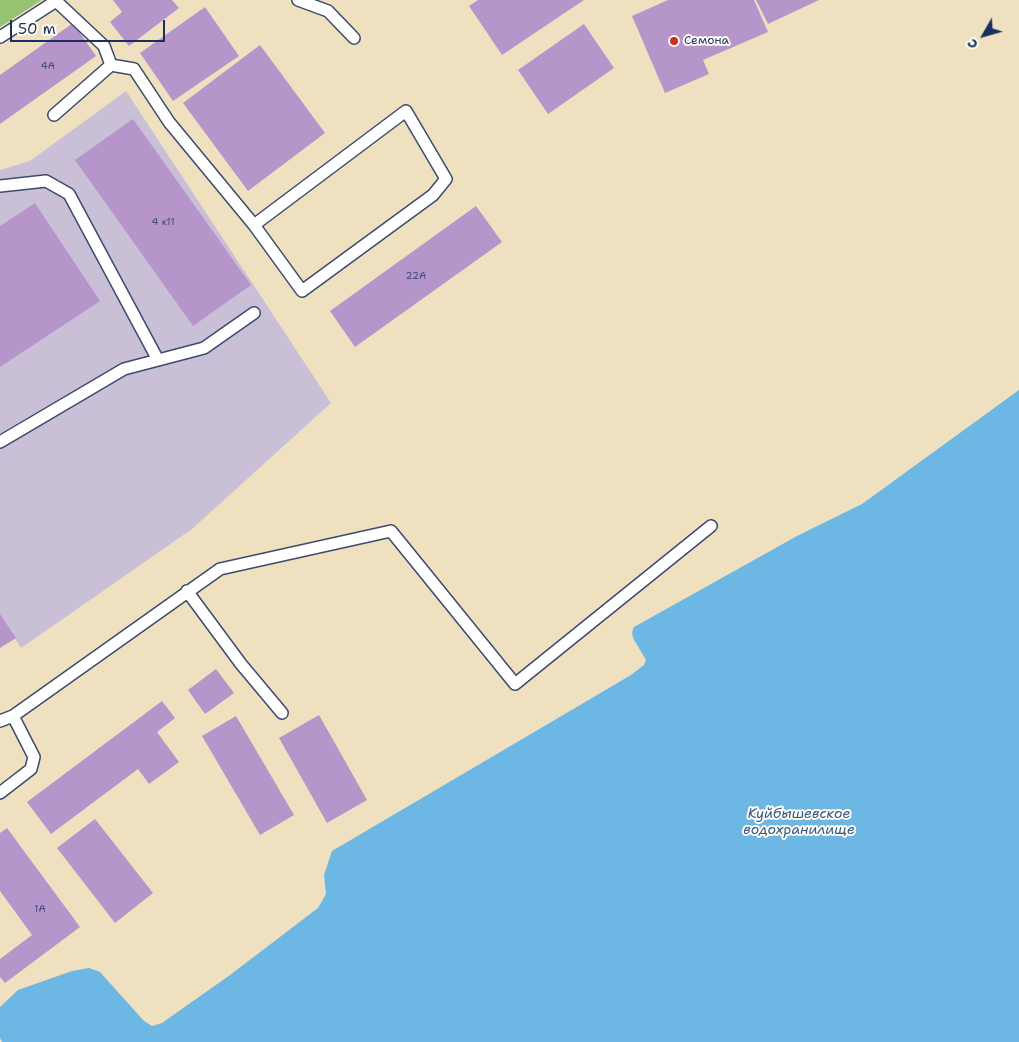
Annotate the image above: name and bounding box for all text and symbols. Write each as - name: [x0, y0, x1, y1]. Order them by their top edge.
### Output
- scale bar: [12, 10, 168, 42]
- north arrow: [959, 10, 1009, 60]
- text: 50 m: [18, 19, 56, 39]
- place label: Семона: [684, 34, 729, 48]
- marker: Семона: [668, 35, 680, 47]
- text: С: [962, 35, 982, 53]
- house number: 4А: [41, 60, 55, 72]
- house number: 4 к11: [151, 216, 175, 228]
- house number: 22А: [406, 270, 426, 282]
- water label: Куйбышевское водохранилище: [743, 806, 855, 839]
- house number: 1А: [34, 903, 46, 915]

